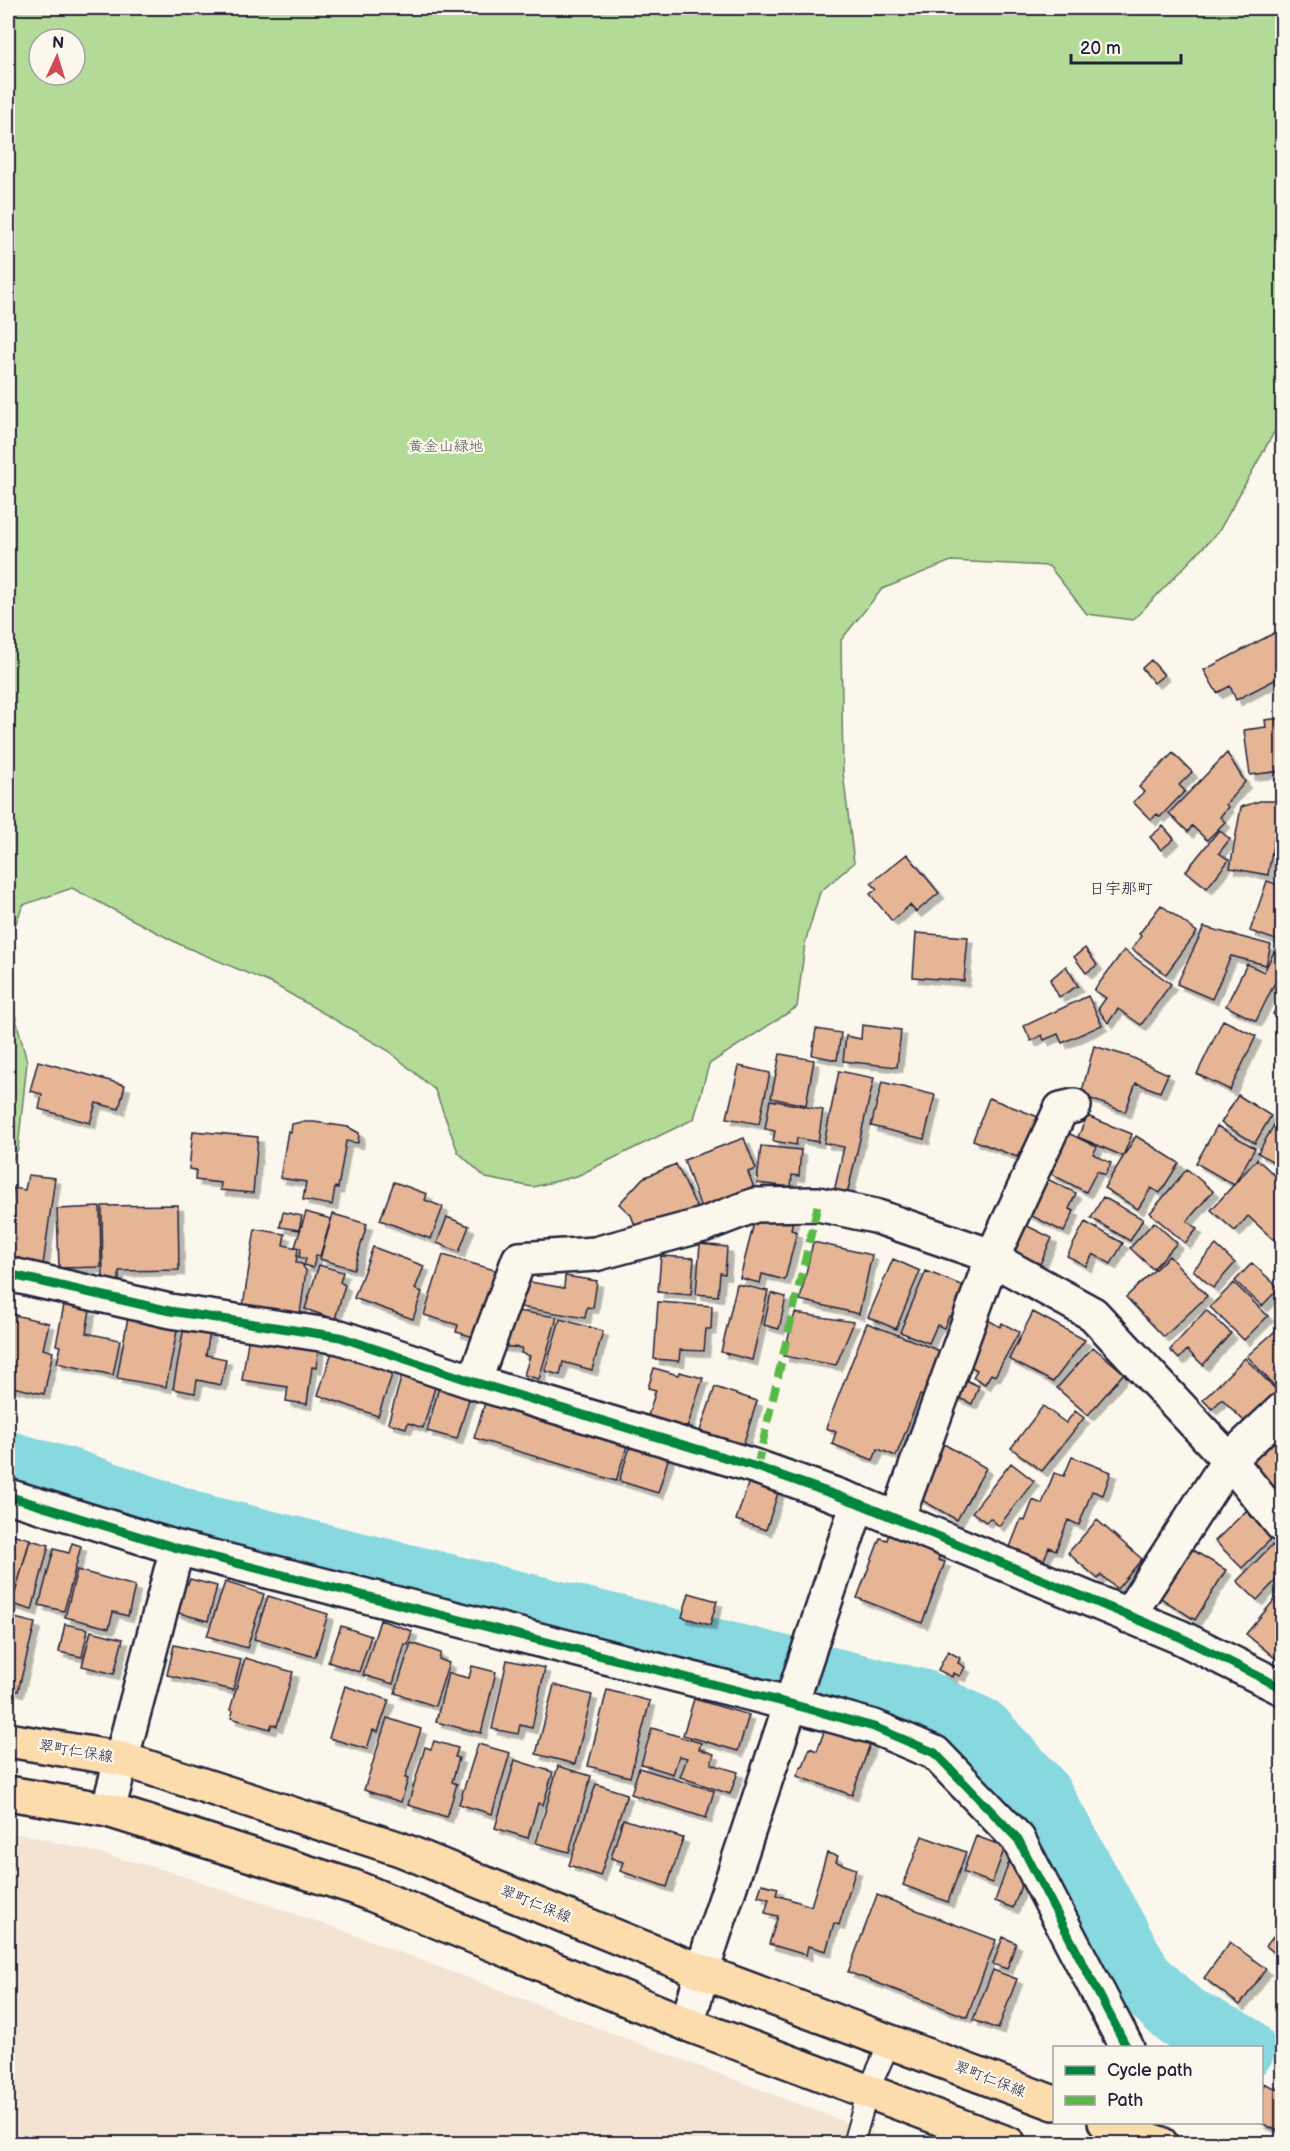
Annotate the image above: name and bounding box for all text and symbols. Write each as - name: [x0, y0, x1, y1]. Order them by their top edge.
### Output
- north arrow: [27, 27, 87, 87]
- scale bar: [1071, 27, 1180, 65]
- text: N: [51, 34, 65, 53]
- text: 20 m: [1080, 38, 1121, 59]
- park label: 黄金山緑地: [408, 437, 484, 456]
- district label: 日宇那町: [1089, 880, 1153, 899]
- street label: 翠町仁保線: [37, 1736, 114, 1767]
- street label: 翠町仁保線: [497, 1882, 574, 1927]
- legend: [1053, 2046, 1263, 2124]
- street label: 翠町仁保線: [951, 2057, 1028, 2102]
- text: Cycle path: [1107, 2060, 1193, 2081]
- text: Path: [1107, 2090, 1143, 2111]

